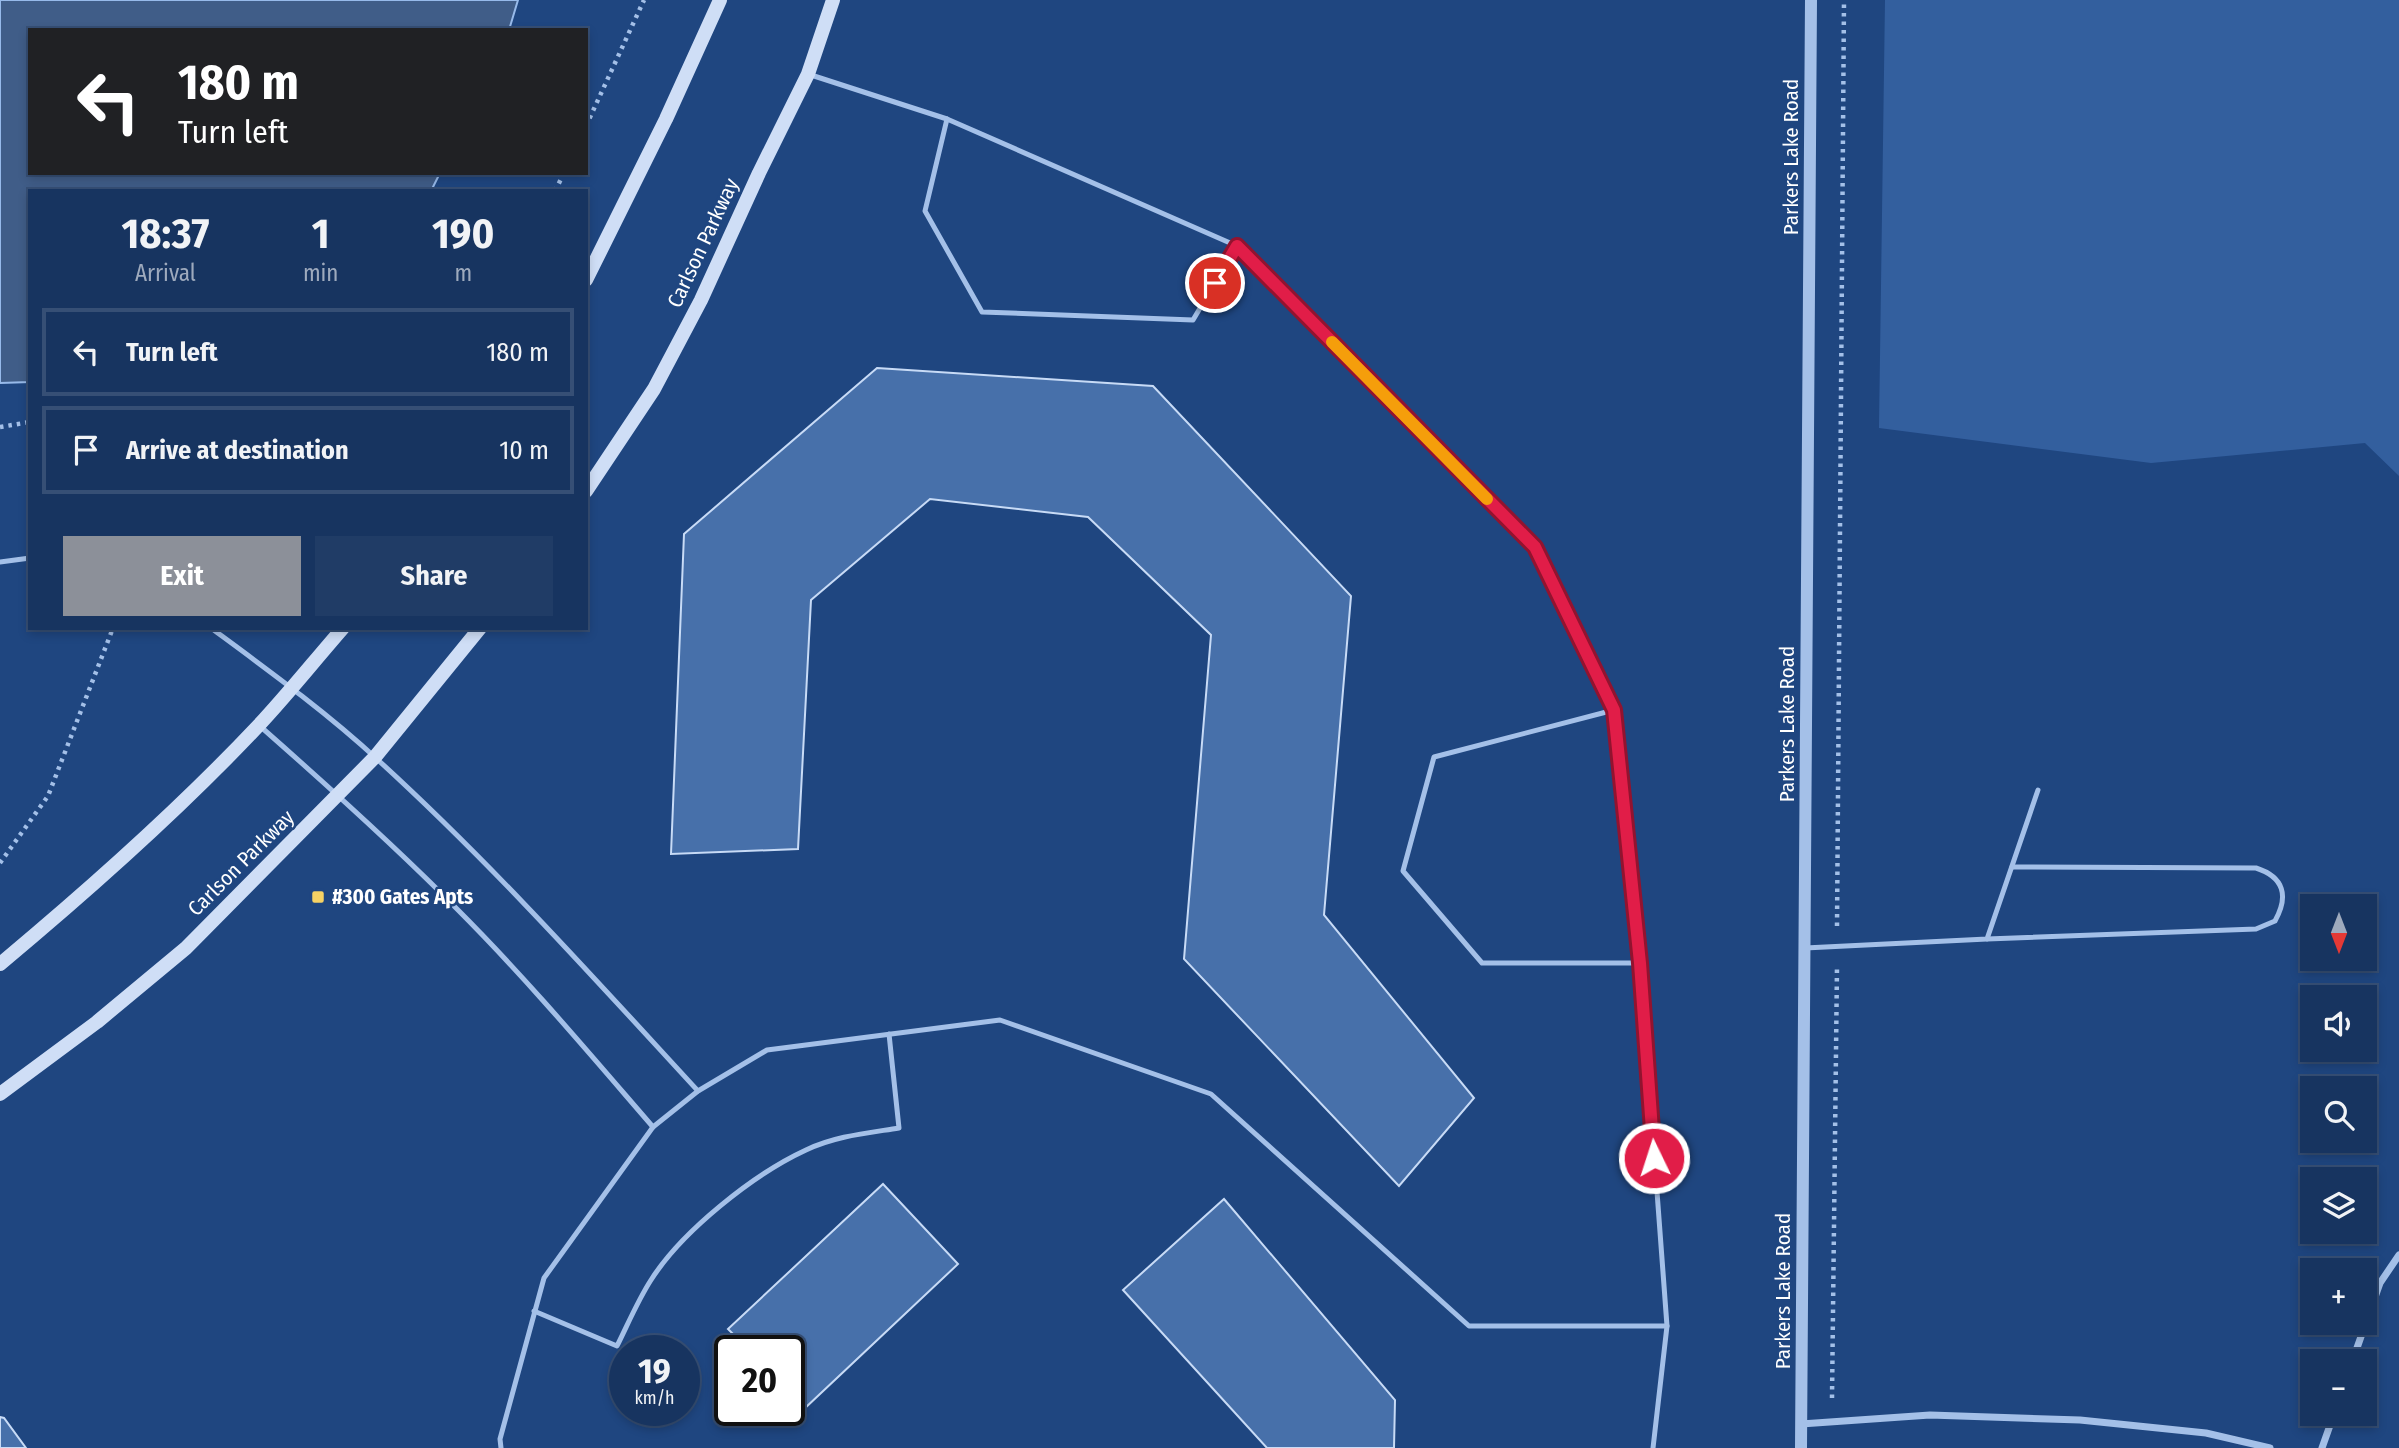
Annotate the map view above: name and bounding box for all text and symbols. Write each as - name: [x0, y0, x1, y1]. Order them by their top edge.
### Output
- text: 180 m: [178, 53, 299, 112]
- icon: left: [63, 56, 154, 147]
- street label: Parkers Lake Road: [1778, 79, 1804, 235]
- text: Turn left: [178, 113, 288, 151]
- street label: Carlson Parkway: [662, 174, 745, 312]
- text: 18:37: [122, 209, 209, 259]
- text: 1: [312, 209, 330, 259]
- text: 190: [432, 209, 494, 259]
- pin: [1185, 253, 1245, 313]
- text: Arrival: [135, 259, 196, 287]
- text: min: [303, 259, 338, 287]
- text: m: [454, 259, 472, 287]
- icon: arrive: [1196, 264, 1234, 302]
- icon: left: [67, 333, 105, 371]
- text: Turn left: [126, 337, 218, 368]
- text: 180 m: [486, 337, 549, 368]
- icon: arrive: [67, 431, 105, 469]
- text: Arrive at destination: [126, 435, 349, 466]
- text: 10 m: [499, 435, 549, 466]
- button: Exit: [63, 536, 301, 616]
- button: Share: [315, 536, 553, 616]
- street label: Parkers Lake Road: [1774, 646, 1800, 802]
- street label: Carlson Parkway: [182, 804, 300, 922]
- place label: #300 Gates Apts: [332, 884, 473, 910]
- marker: #300 Gates Apts: [310, 889, 326, 905]
- north arrow: [2300, 894, 2376, 971]
- map controls: [2300, 894, 2377, 1426]
- button: sound: [2300, 985, 2377, 1062]
- button: search: [2300, 1076, 2377, 1153]
- position arrow: [1617, 1121, 1691, 1195]
- button: layers: [2300, 1167, 2377, 1244]
- street label: Parkers Lake Road: [1770, 1213, 1796, 1369]
- button: +: [2300, 1258, 2377, 1335]
- speed limit sign: 20: [714, 1335, 805, 1426]
- button: −: [2300, 1349, 2377, 1426]
- text: 19: [638, 1350, 671, 1392]
- text: km/h: [634, 1387, 675, 1409]

